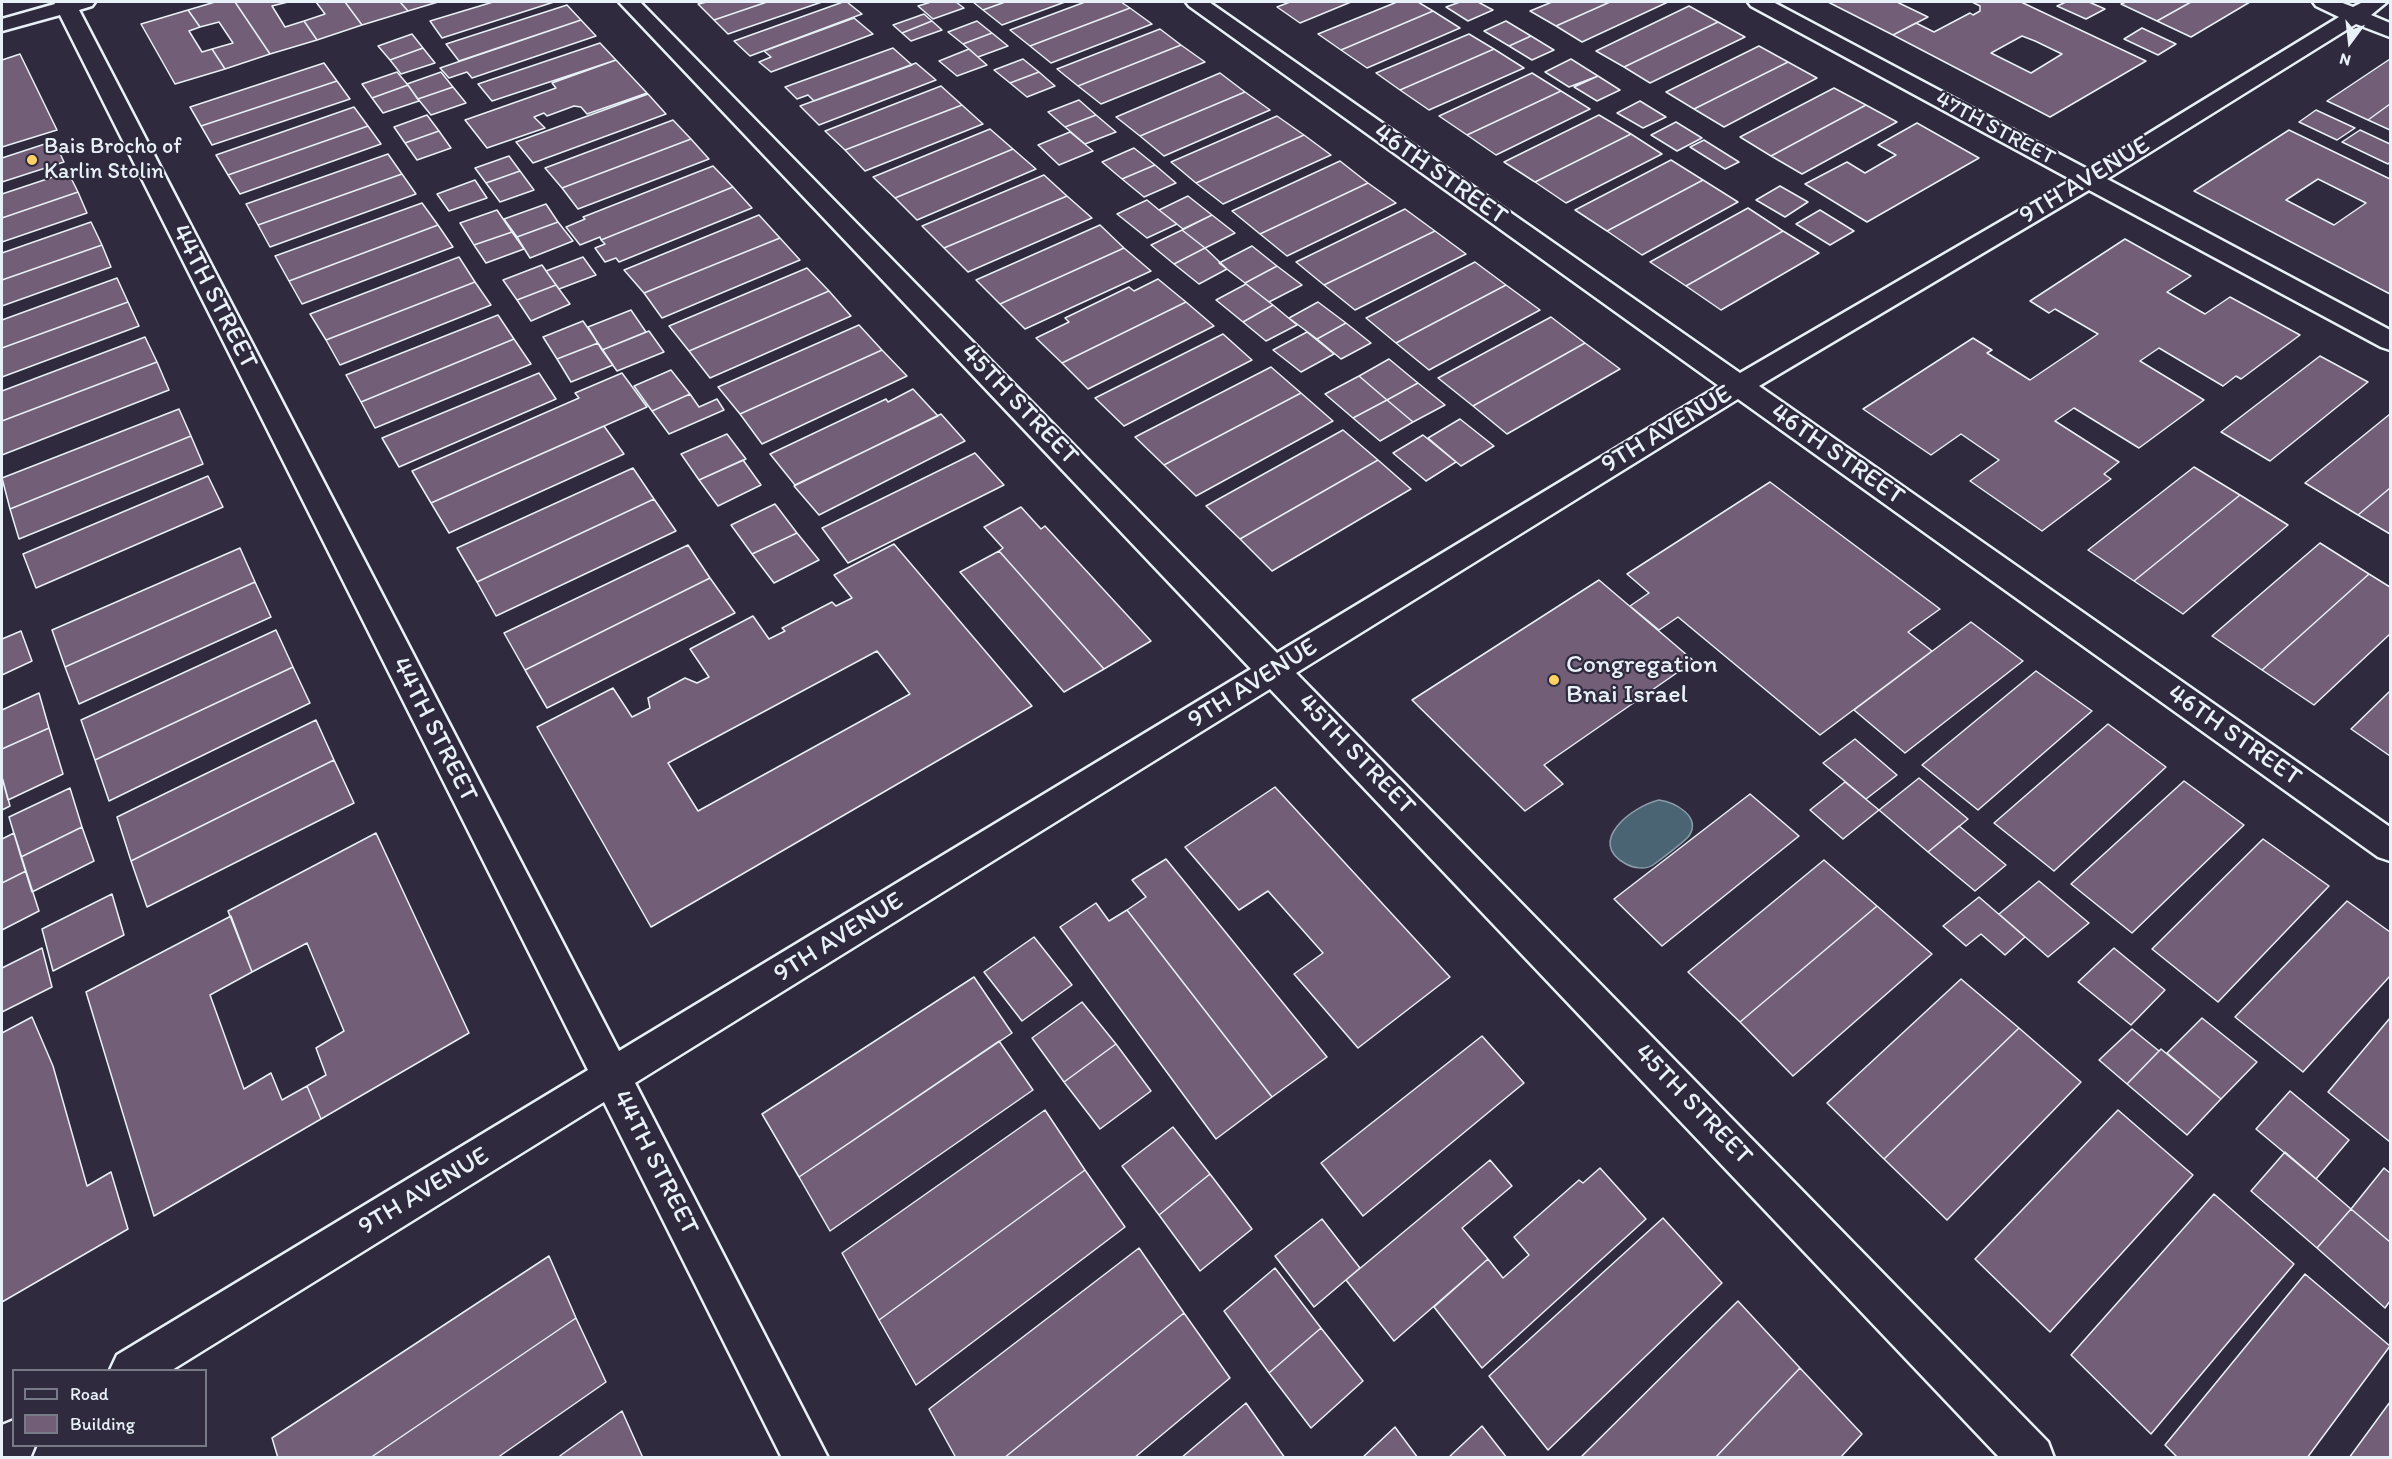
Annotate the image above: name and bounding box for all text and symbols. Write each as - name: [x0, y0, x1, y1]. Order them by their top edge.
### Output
- north arrow: [2320, 12, 2380, 72]
- text: N: [2338, 49, 2353, 70]
- street label: 47TH STREET: [1931, 86, 2059, 172]
- street label: 46TH STREET: [1367, 117, 1513, 233]
- street label: 9TH AVENUE: [2014, 130, 2156, 232]
- place label: Bais Brocho of Karlin Stolin: [44, 134, 182, 186]
- marker: Bais Brocho of Karlin Stolin: [25, 153, 39, 167]
- street label: 44TH STREET: [164, 219, 264, 375]
- street label: 45TH STREET: [953, 338, 1085, 472]
- street label: 9TH AVENUE: [1596, 379, 1738, 481]
- street label: 46TH STREET: [1764, 397, 1910, 513]
- street label: 9TH AVENUE: [1183, 632, 1323, 736]
- place label: Congregation Bnai Israel: [1566, 649, 1718, 710]
- street label: 44TH STREET: [384, 652, 484, 808]
- marker: Congregation Bnai Israel: [1547, 673, 1561, 687]
- street label: 46TH STREET: [2161, 678, 2307, 794]
- street label: 45TH STREET: [1290, 688, 1422, 822]
- street label: 9TH AVENUE: [769, 886, 909, 990]
- street label: 45TH STREET: [1627, 1038, 1759, 1172]
- street label: 44TH STREET: [605, 1085, 705, 1241]
- street label: 9TH AVENUE: [353, 1141, 495, 1243]
- legend: [12, 1369, 207, 1447]
- text: Road: [70, 1383, 109, 1405]
- text: Building: [70, 1413, 135, 1435]

